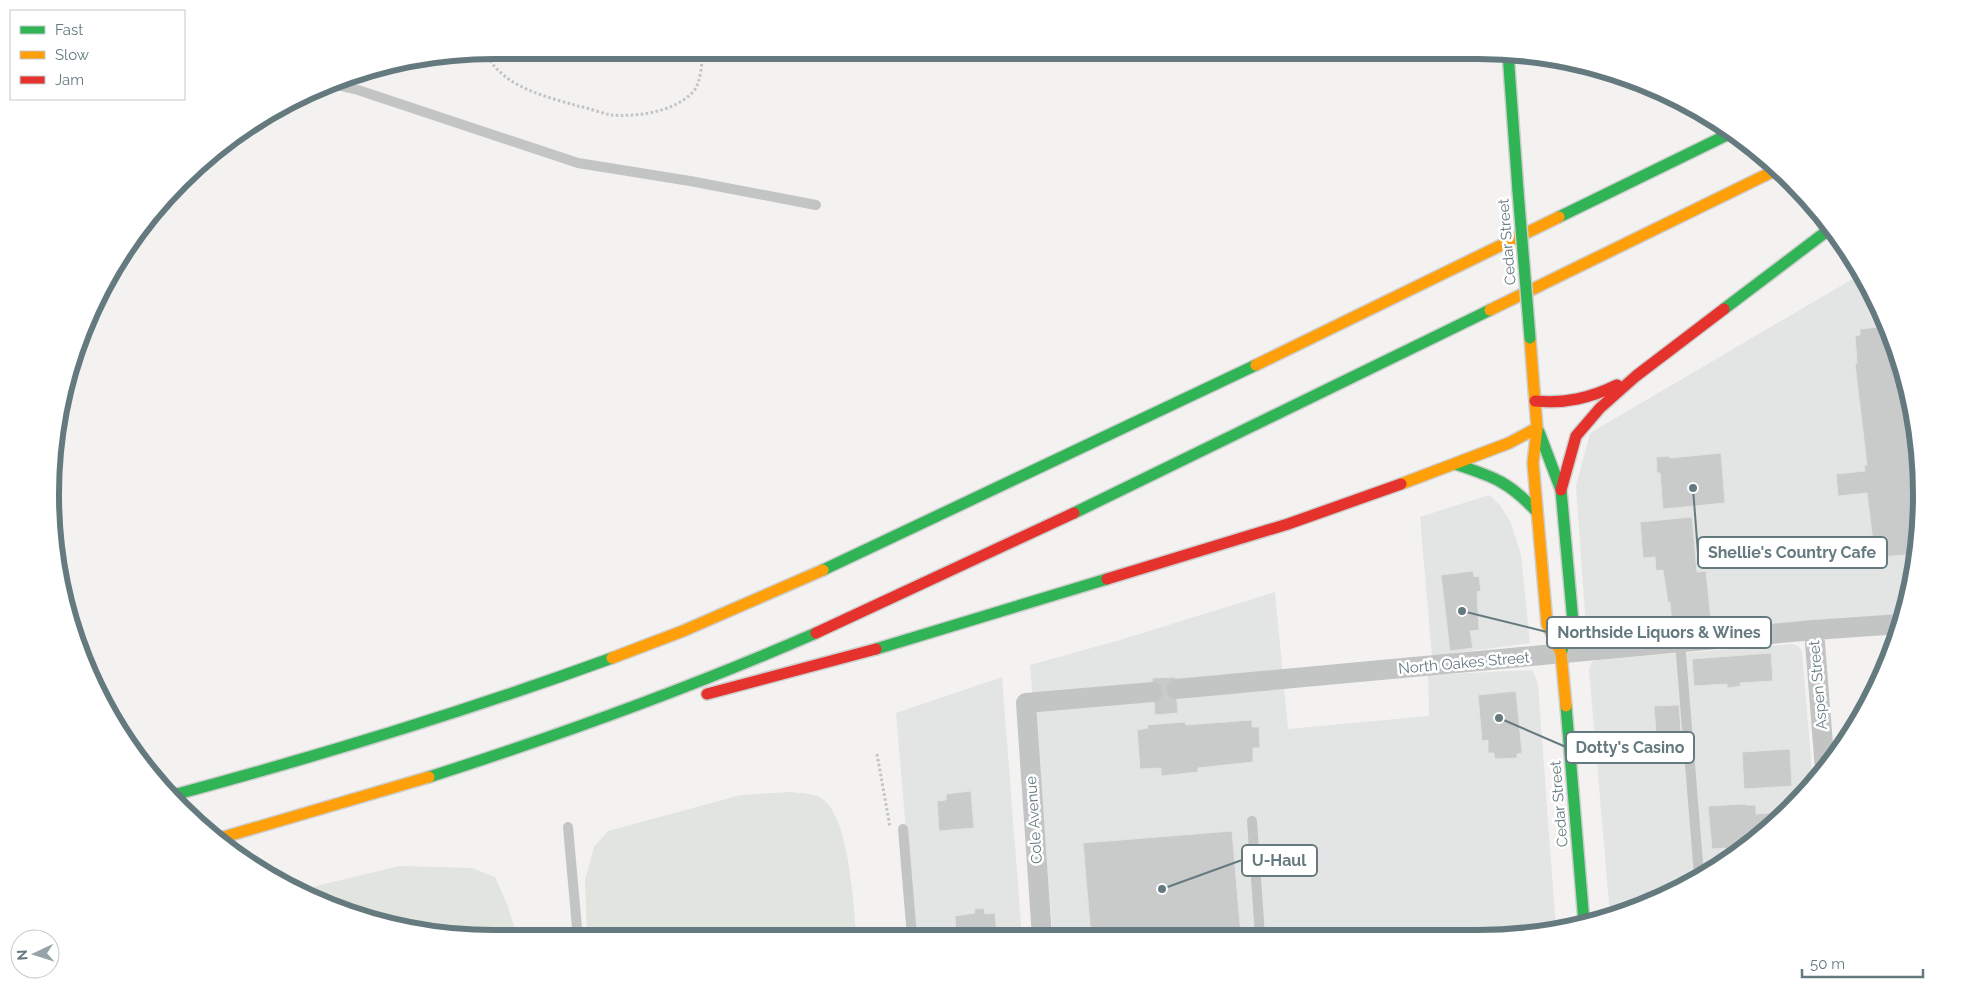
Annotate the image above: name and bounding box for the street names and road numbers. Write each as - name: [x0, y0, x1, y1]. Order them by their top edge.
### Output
- street label: Cedar Street: [1494, 198, 1520, 286]
- street label: Aspen Street: [1805, 640, 1831, 730]
- street label: North Oakes Street: [1398, 648, 1530, 678]
- street label: Cedar Street: [1546, 760, 1572, 848]
- street label: Cole Avenue: [1022, 775, 1046, 865]

